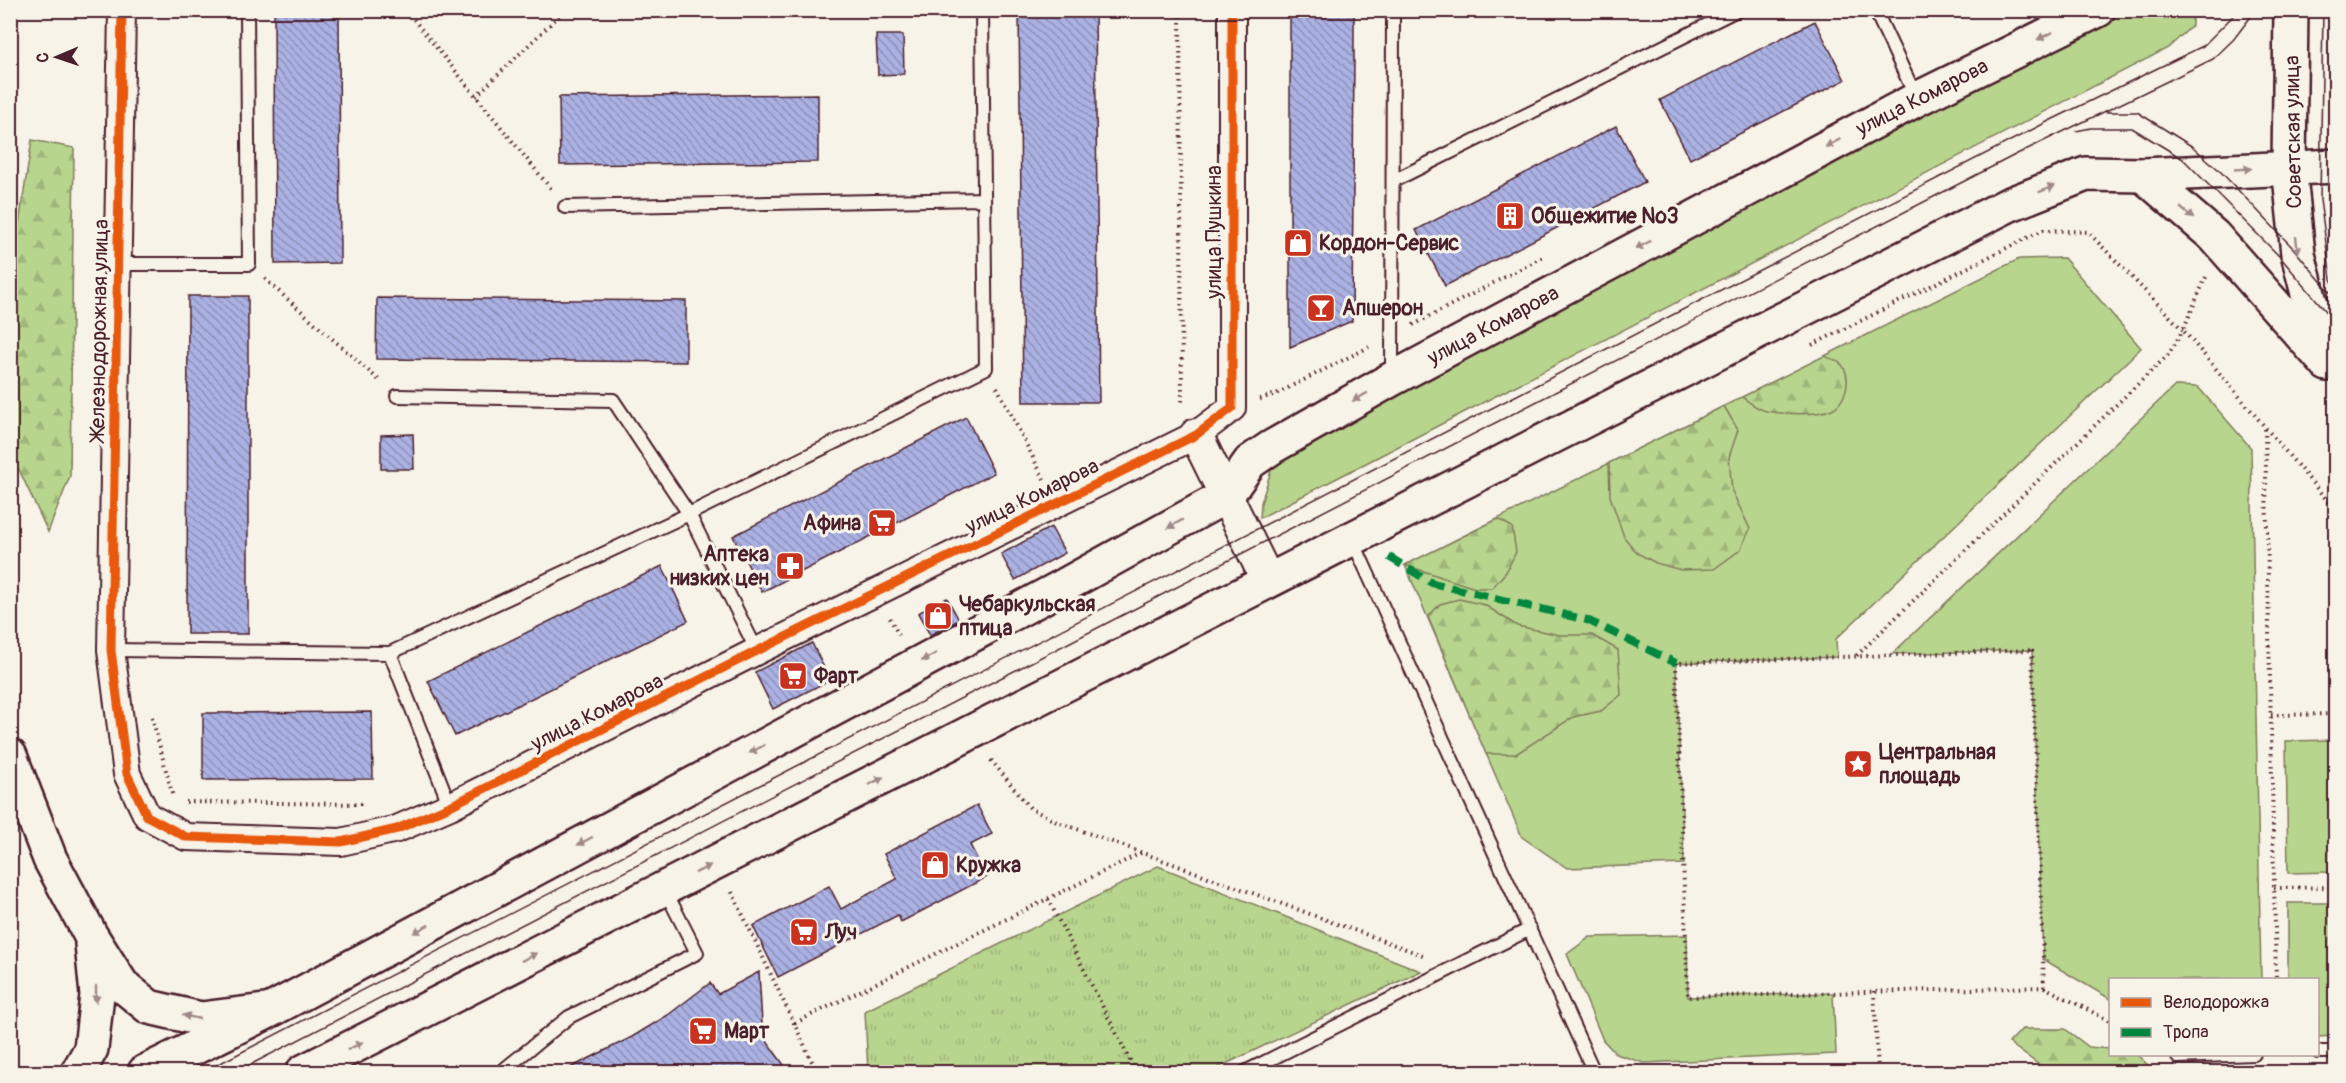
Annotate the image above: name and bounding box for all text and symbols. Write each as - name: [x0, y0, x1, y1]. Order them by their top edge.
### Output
- north arrow: [27, 27, 87, 87]
- one-way arrow: [2036, 31, 2054, 41]
- text: С: [33, 52, 53, 63]
- street label: улица Комарова: [1851, 52, 1993, 143]
- street label: Советская улица: [2279, 55, 2308, 209]
- one-way arrow: [1825, 138, 1842, 148]
- one-way arrow: [2234, 164, 2253, 174]
- street label: улица Пушкина: [1201, 165, 1228, 300]
- one-way arrow: [2038, 184, 2056, 193]
- building icon: Общежитие №3: [1494, 200, 1526, 232]
- place label: Общежитие №3: [1531, 203, 1678, 230]
- one-way arrow: [2179, 206, 2195, 219]
- street label: Железнодорожная улица: [84, 219, 115, 444]
- shop icon: Кордон-Сервис: [1282, 227, 1314, 259]
- place label: Кордон-Сервис: [1319, 230, 1459, 257]
- one-way arrow: [2293, 236, 2302, 255]
- one-way arrow: [1634, 240, 1651, 250]
- street label: улица Комарова: [1422, 279, 1564, 372]
- bar icon: Апшерон: [1305, 292, 1337, 324]
- place label: Апшерон: [1342, 295, 1423, 322]
- one-way arrow: [1351, 392, 1368, 402]
- street label: улица Комарова: [960, 453, 1103, 541]
- supermarket icon: Афина: [866, 507, 898, 539]
- place label: Афина: [803, 510, 861, 537]
- one-way arrow: [1166, 519, 1183, 529]
- place label: Аптека низких цен: [670, 541, 769, 592]
- pharmacy icon: Аптека низких цен: [774, 550, 806, 582]
- place label: Чебаркульская птица: [959, 591, 1095, 642]
- shop icon: Чебаркульская птица: [922, 600, 954, 632]
- one-way arrow: [921, 652, 938, 662]
- supermarket icon: Фарт: [777, 660, 809, 692]
- place label: Фарт: [813, 663, 859, 690]
- street label: улица Комарова: [526, 667, 668, 758]
- place label: Центральная площадь: [1879, 739, 1996, 790]
- one-way arrow: [749, 744, 766, 754]
- place icon: Центральная площадь: [1842, 748, 1874, 780]
- one-way arrow: [868, 776, 885, 785]
- one-way arrow: [577, 836, 594, 846]
- shop icon: Кружка: [919, 849, 951, 881]
- place label: Кружка: [956, 852, 1021, 879]
- one-way arrow: [694, 864, 711, 874]
- supermarket icon: Луч: [788, 916, 820, 948]
- place label: Луч: [824, 919, 857, 946]
- one-way arrow: [412, 924, 429, 934]
- one-way arrow: [520, 953, 538, 963]
- legend: [2109, 978, 2319, 1056]
- one-way arrow: [91, 985, 101, 1004]
- text: Велодорожка: [2163, 991, 2269, 1014]
- one-way arrow: [181, 1011, 200, 1021]
- supermarket icon: Март: [687, 1015, 719, 1047]
- place label: Март: [724, 1018, 770, 1045]
- text: Тропа: [2163, 1021, 2209, 1044]
- one-way arrow: [347, 1041, 364, 1051]

